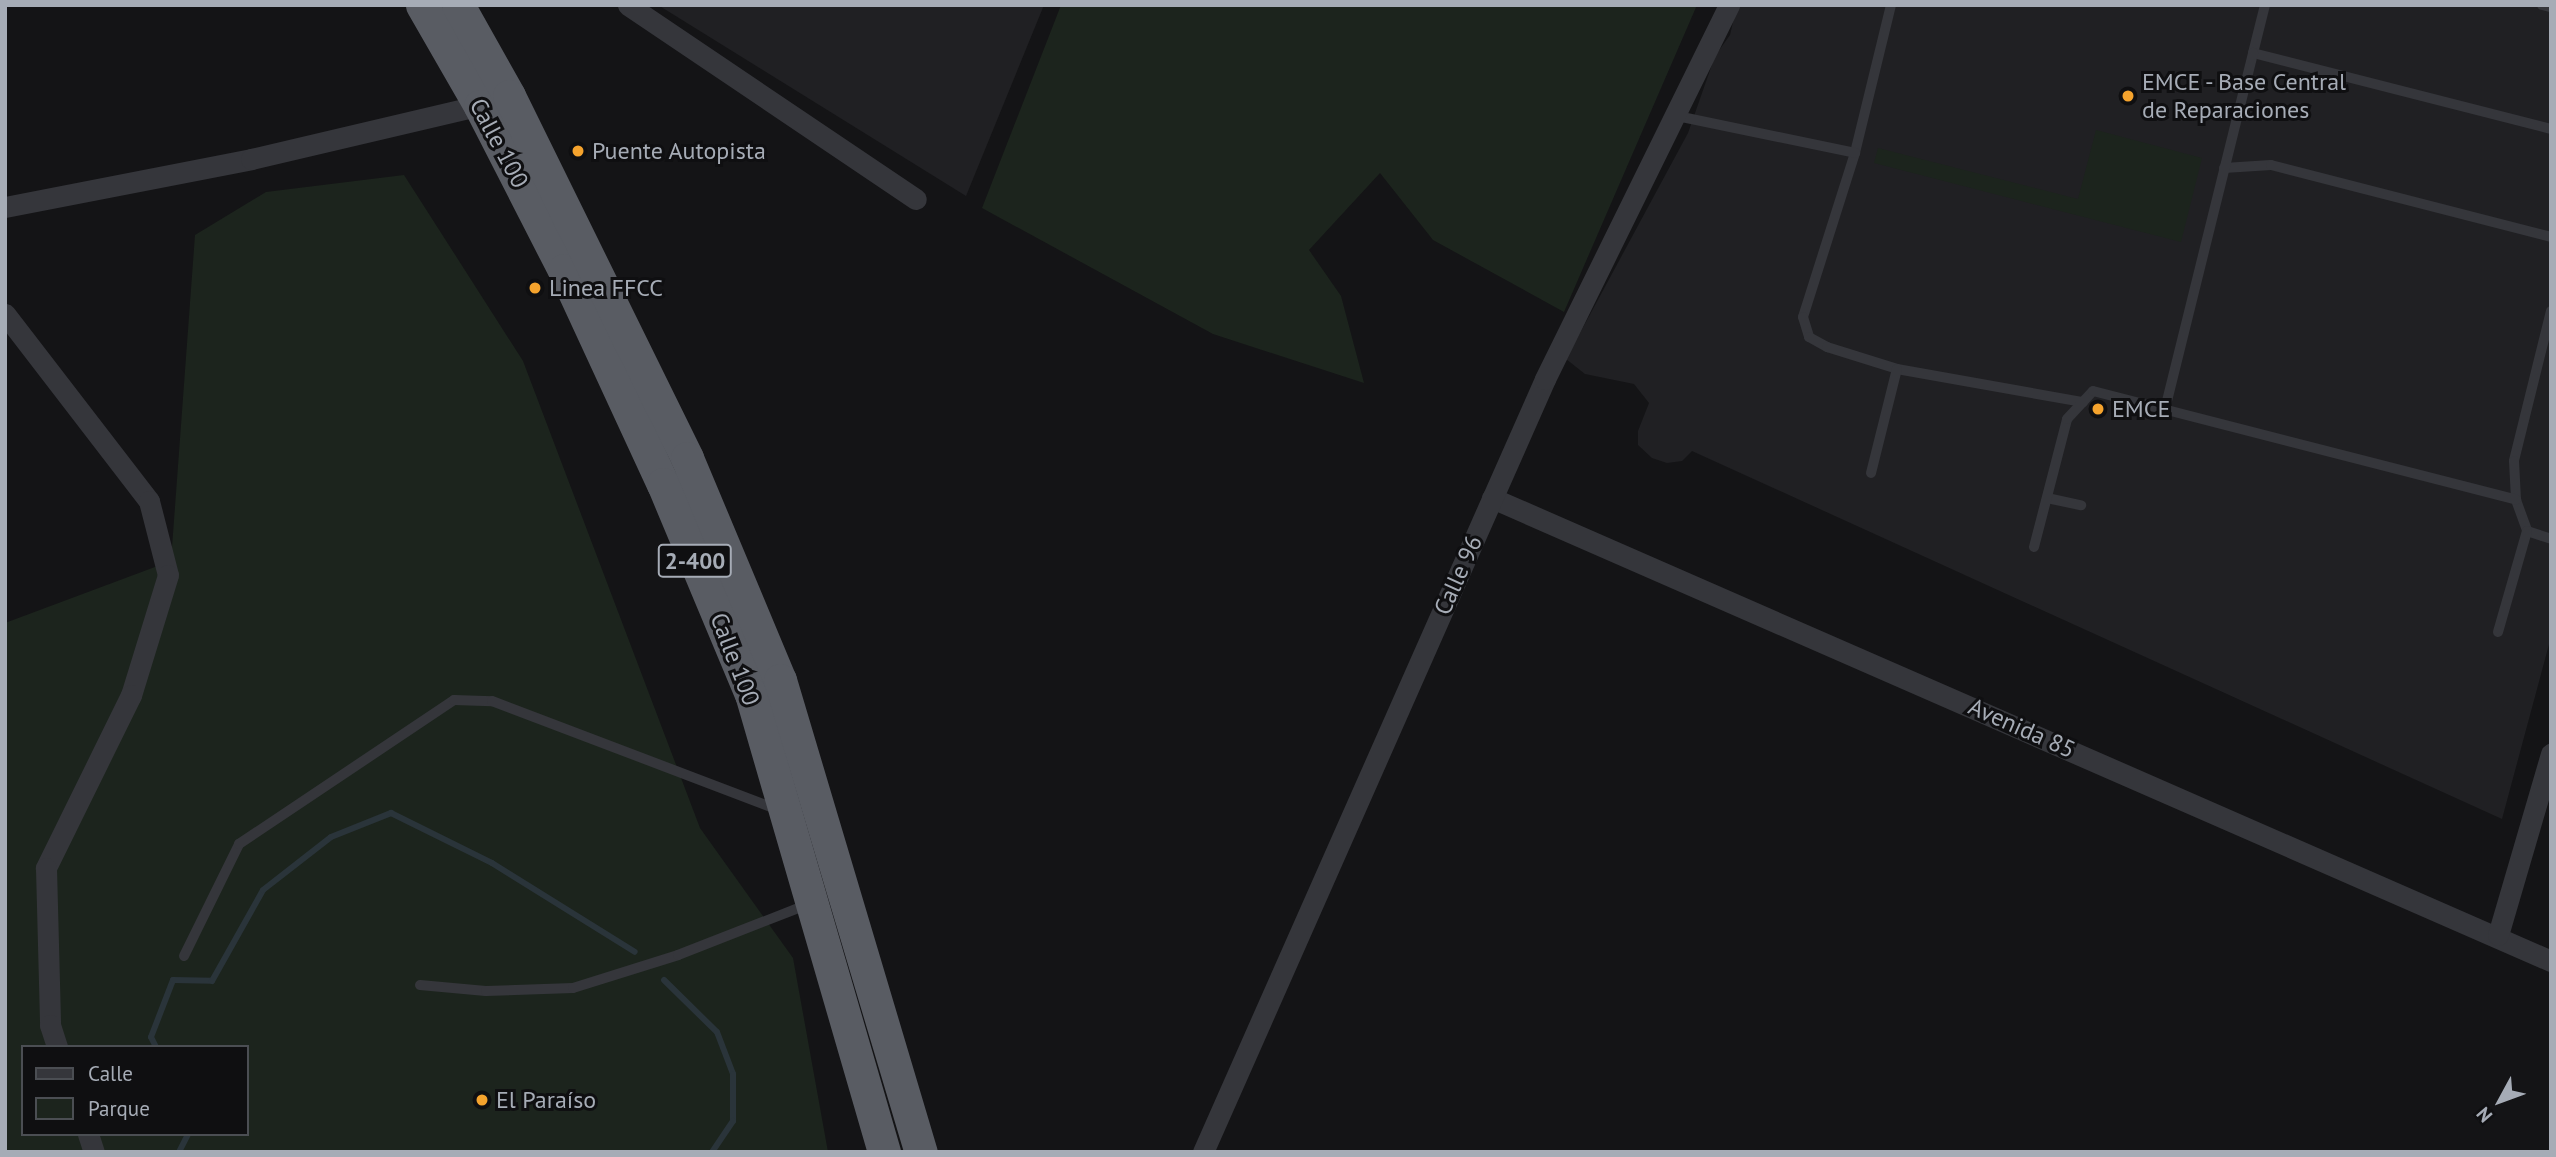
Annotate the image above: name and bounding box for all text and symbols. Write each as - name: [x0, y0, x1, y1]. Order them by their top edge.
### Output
- place label: EMCE - Base Central de Reparaciones: [2142, 68, 2350, 124]
- marker: EMCE - Base Central de Reparaciones: [2120, 88, 2136, 104]
- street label: Calle 100: [464, 93, 534, 193]
- place label: Puente Autopista: [592, 137, 767, 165]
- marker: Puente Autopista: [570, 143, 586, 159]
- place label: Linea FFCC: [549, 274, 663, 302]
- marker: Linea FFCC: [527, 280, 543, 296]
- place label: EMCE: [2112, 395, 2170, 423]
- marker: EMCE: [2090, 401, 2106, 417]
- street label: Calle 96: [1428, 531, 1488, 619]
- road number: 2-400: [656, 541, 734, 580]
- street label: Calle 100: [704, 609, 766, 709]
- street label: Avenida 85: [1964, 692, 2080, 764]
- legend: [21, 1045, 248, 1136]
- text: Calle: [88, 1060, 133, 1087]
- north arrow: [2465, 1066, 2535, 1136]
- place label: El Paraíso: [496, 1086, 596, 1114]
- marker: El Paraíso: [474, 1092, 490, 1108]
- text: Parque: [88, 1095, 150, 1122]
- text: N: [2471, 1102, 2497, 1127]

